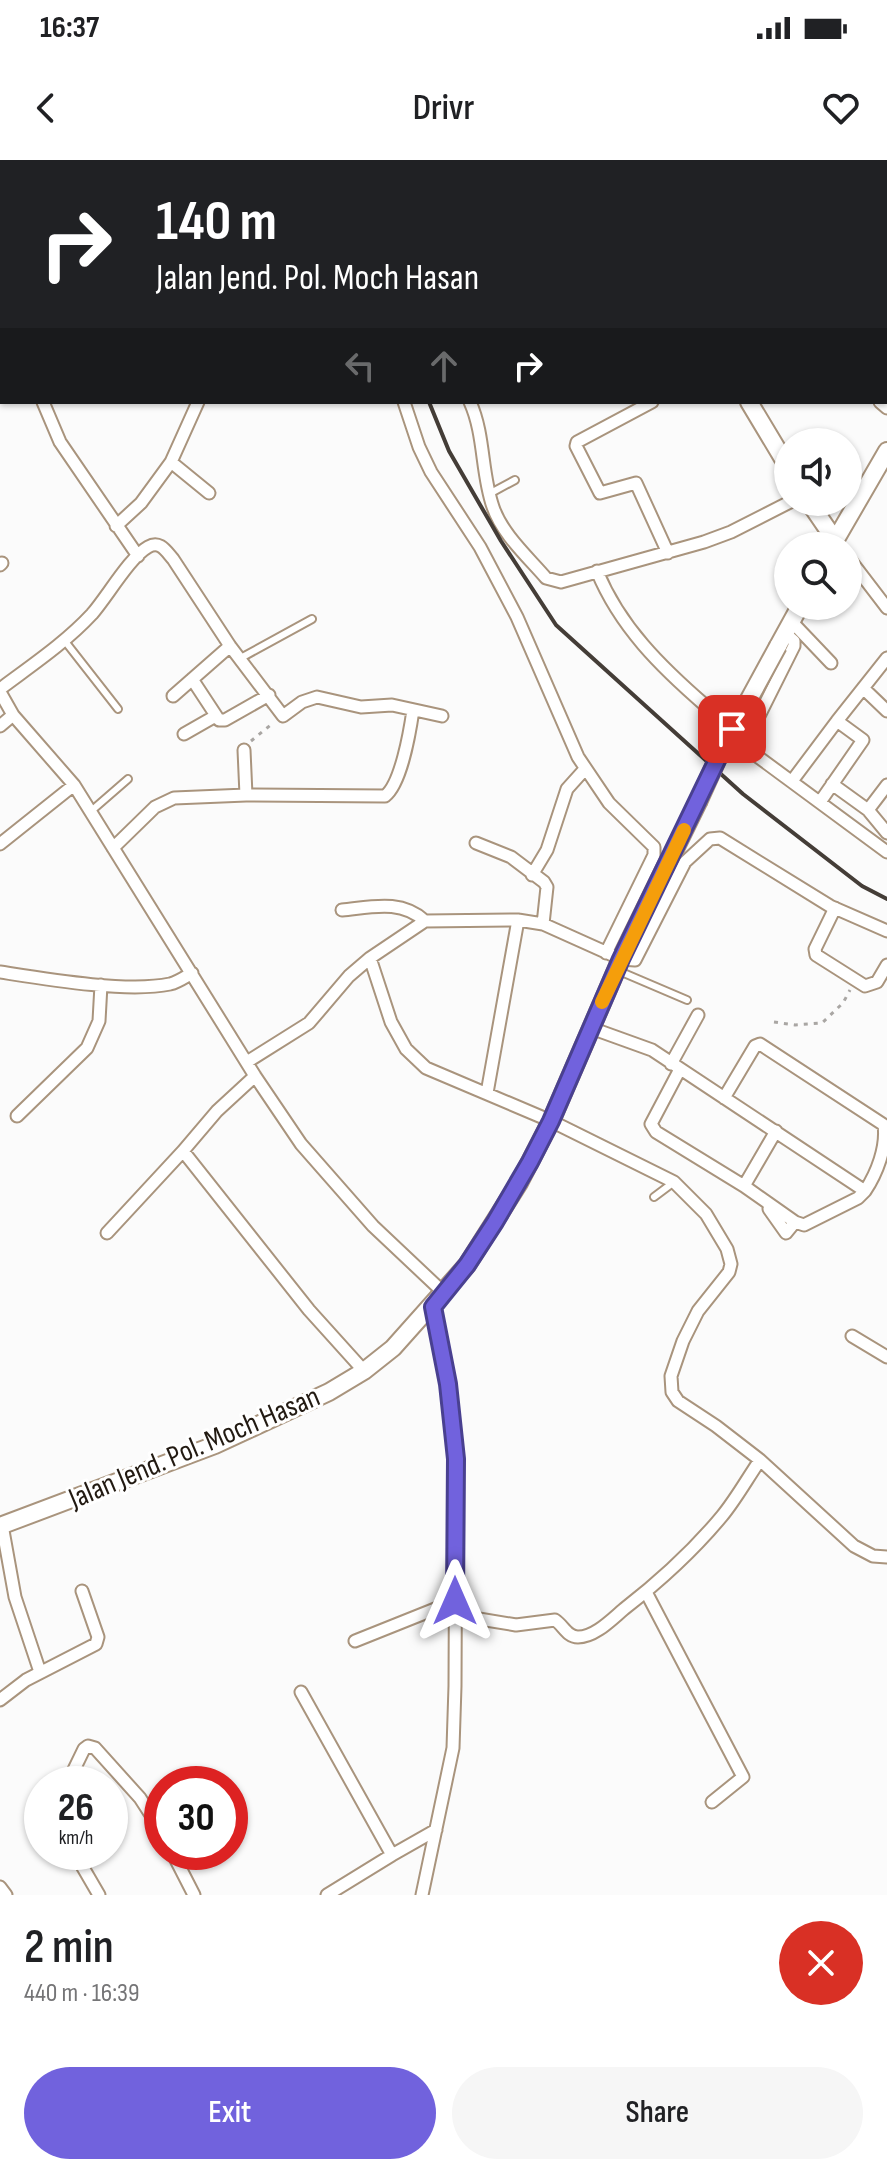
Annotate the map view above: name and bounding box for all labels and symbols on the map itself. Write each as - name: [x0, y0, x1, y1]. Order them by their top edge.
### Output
- pin: [698, 695, 766, 763]
- street label: Jalan Jend. Pol. Moch Hasan: [62, 1379, 325, 1517]
- position arrow: [413, 1559, 497, 1643]
- speed limit sign: 30: [144, 1766, 248, 1870]

